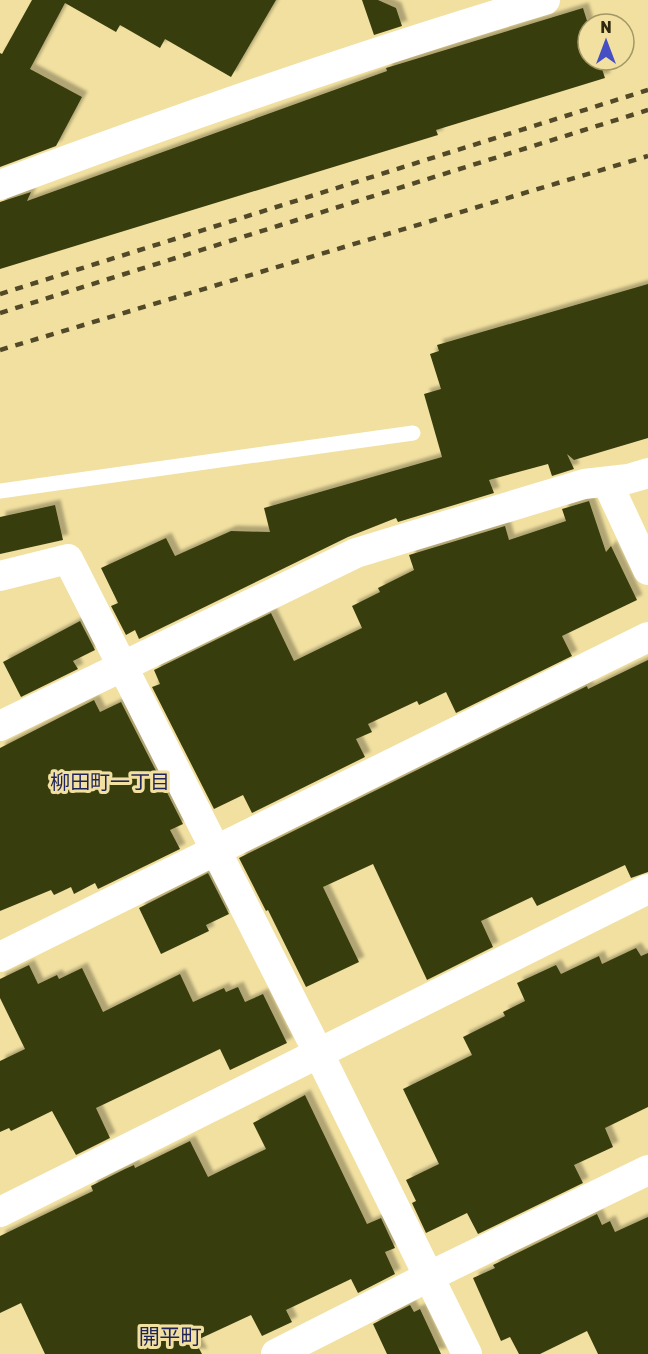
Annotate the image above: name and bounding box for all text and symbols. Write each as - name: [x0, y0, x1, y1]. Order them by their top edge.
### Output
- north arrow: [576, 12, 636, 72]
- text: N: [600, 18, 612, 37]
- district label: 柳田町一丁目: [50, 770, 170, 794]
- district label: 開平町: [139, 1324, 202, 1349]

